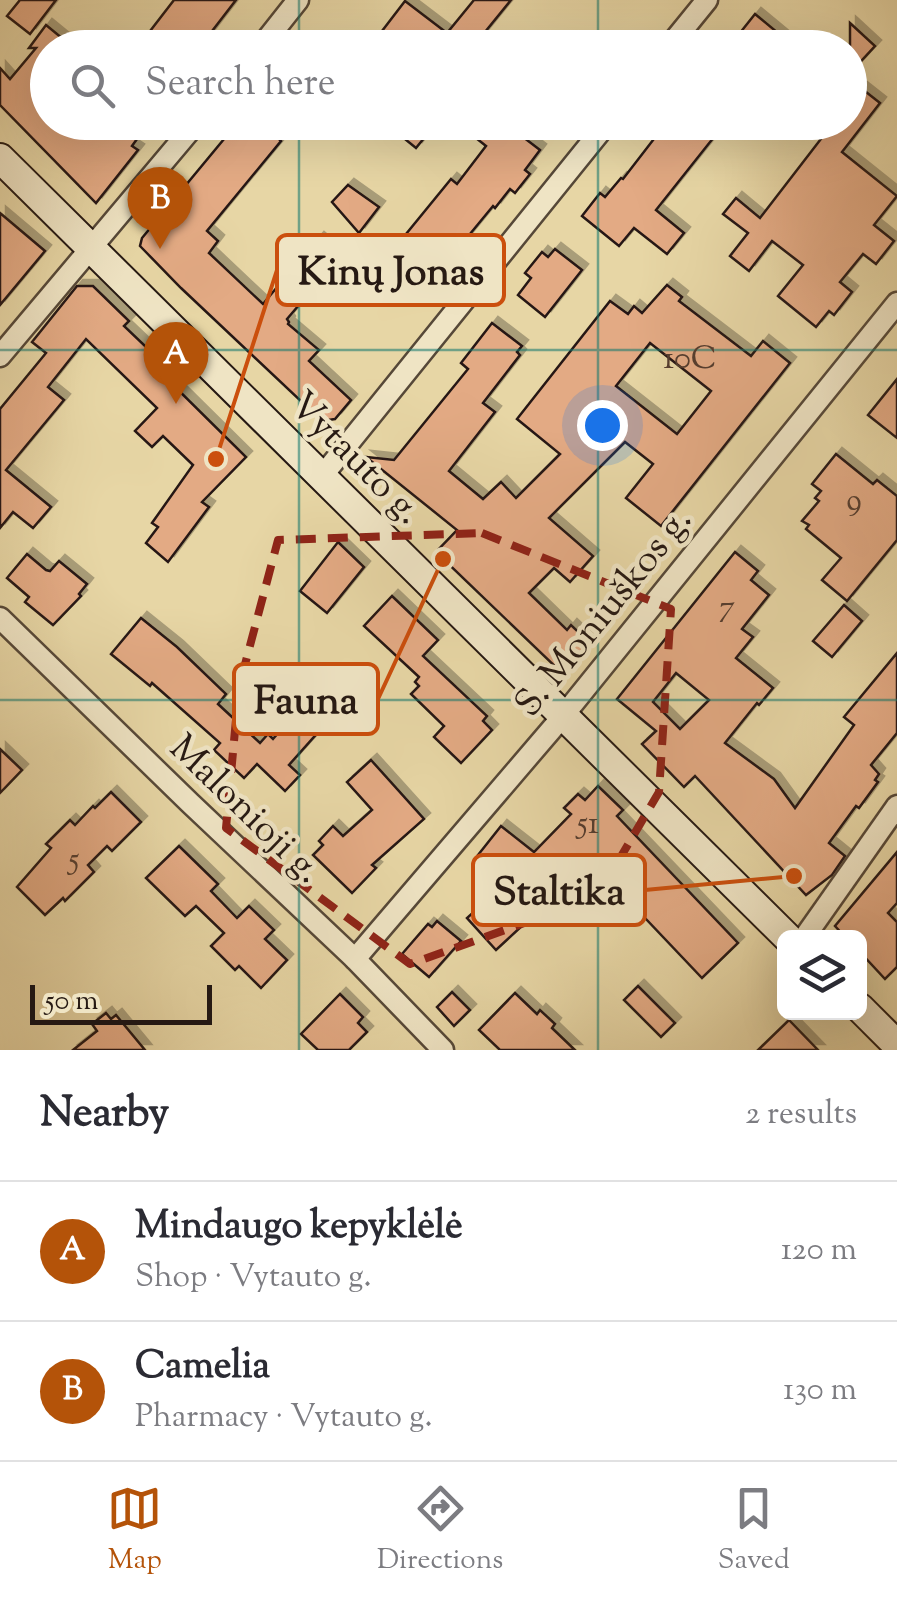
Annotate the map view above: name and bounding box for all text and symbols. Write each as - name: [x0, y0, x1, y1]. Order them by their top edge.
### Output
- search box: [30, 30, 867, 140]
- icon: search: [65, 58, 120, 113]
- text: Search here: [145, 58, 336, 112]
- pin: B: [128, 166, 192, 249]
- callout: Kinų Jonas: [277, 235, 504, 305]
- text: Kinų Jonas: [298, 246, 484, 303]
- pin: A: [144, 322, 208, 404]
- house number: 10C: [663, 337, 717, 383]
- street label: Vytauto g.: [275, 381, 433, 539]
- your location: [577, 400, 628, 451]
- house number: 9: [846, 479, 862, 525]
- street label: S. Moniuškos g.: [503, 497, 707, 730]
- house number: 7: [719, 585, 735, 631]
- callout: Fauna: [234, 664, 378, 734]
- text: Fauna: [254, 675, 359, 732]
- street label: Malonioji g.: [155, 724, 333, 898]
- house number: 51: [575, 802, 599, 848]
- house number: 5: [67, 838, 80, 884]
- callout: Staltika: [473, 855, 645, 925]
- text: Staltika: [493, 866, 626, 923]
- map controls: [777, 930, 867, 1020]
- button: layers: [777, 930, 867, 1020]
- scale bar: [30, 980, 212, 1024]
- text: 50 m: [45, 982, 99, 1022]
- text: Nearby: [40, 1085, 169, 1145]
- text: 2 results: [745, 1092, 857, 1138]
- text: Mindaugo kepyklėlė: [135, 1201, 463, 1255]
- text: A: [60, 1228, 85, 1274]
- text: 120 m: [781, 1228, 857, 1274]
- text: Shop · Vytauto g.: [135, 1255, 372, 1301]
- text: Camelia: [135, 1341, 270, 1395]
- text: B: [62, 1368, 83, 1414]
- text: 130 m: [783, 1368, 857, 1414]
- text: Pharmacy · Vytauto g.: [135, 1395, 433, 1441]
- tab: Map: [107, 1481, 162, 1581]
- tab: Directions: [377, 1481, 503, 1581]
- tab: Saved: [718, 1481, 790, 1581]

